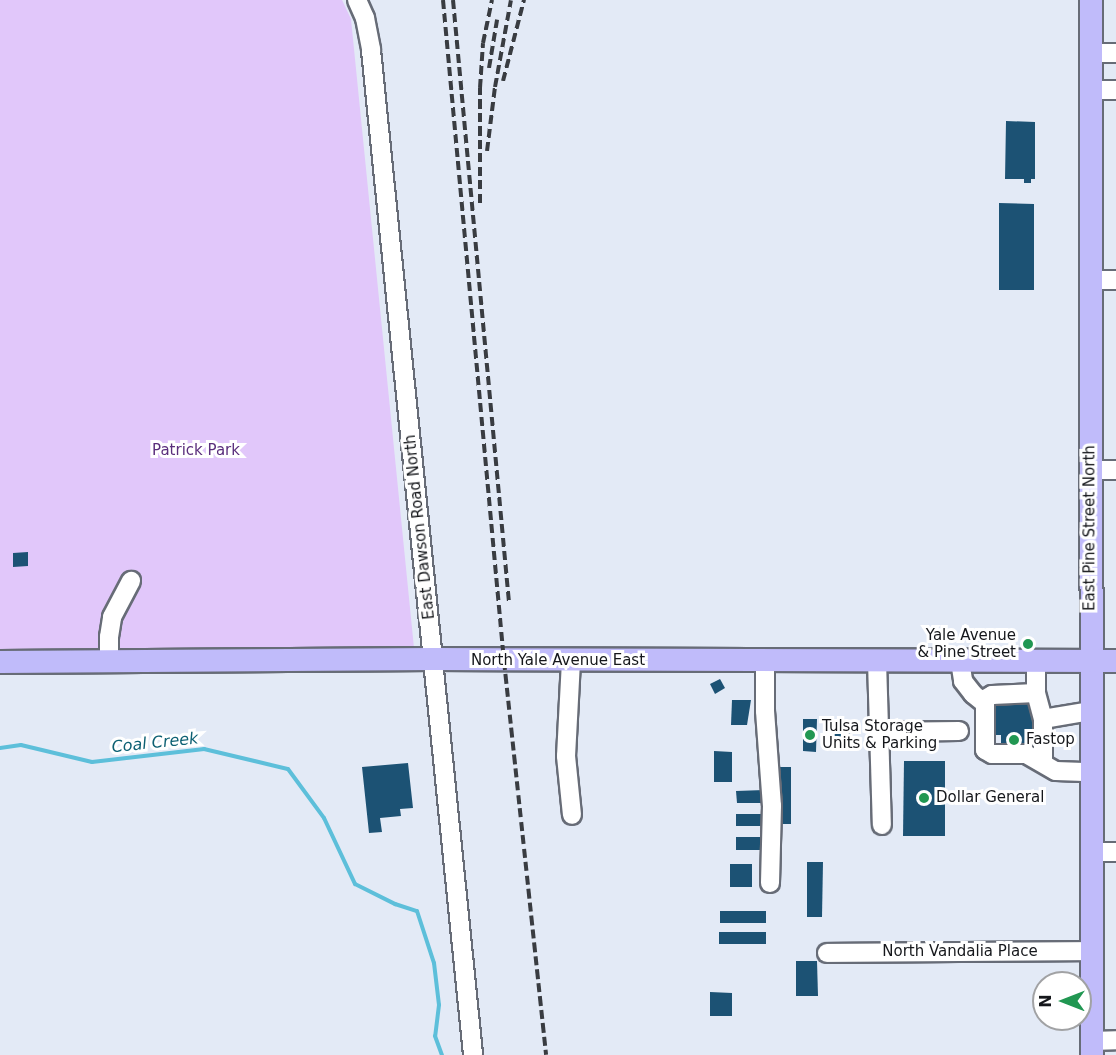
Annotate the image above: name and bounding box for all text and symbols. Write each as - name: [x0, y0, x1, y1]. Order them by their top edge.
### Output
- street label: East Dawson Road North: [401, 434, 439, 620]
- park label: Patrick Park: [152, 442, 240, 460]
- street label: East Pine Street North: [1081, 445, 1099, 611]
- place label: Yale Avenue & Pine Street: [918, 626, 1016, 661]
- marker: Yale Avenue & Pine Street: [1021, 637, 1035, 651]
- street label: North Yale Avenue East: [471, 652, 645, 670]
- place label: Tulsa Storage Units & Parking: [822, 717, 937, 752]
- marker: Tulsa Storage Units & Parking: [803, 728, 817, 742]
- water label: Coal Creek: [111, 729, 199, 757]
- place label: Fastop: [1026, 731, 1075, 749]
- marker: Fastop: [1007, 733, 1021, 747]
- place label: Dollar General: [936, 789, 1044, 807]
- marker: Dollar General: [917, 791, 931, 805]
- street label: North Vandalia Place: [882, 943, 1038, 961]
- north arrow: [1032, 971, 1092, 1031]
- text: N: [1036, 994, 1055, 1008]

